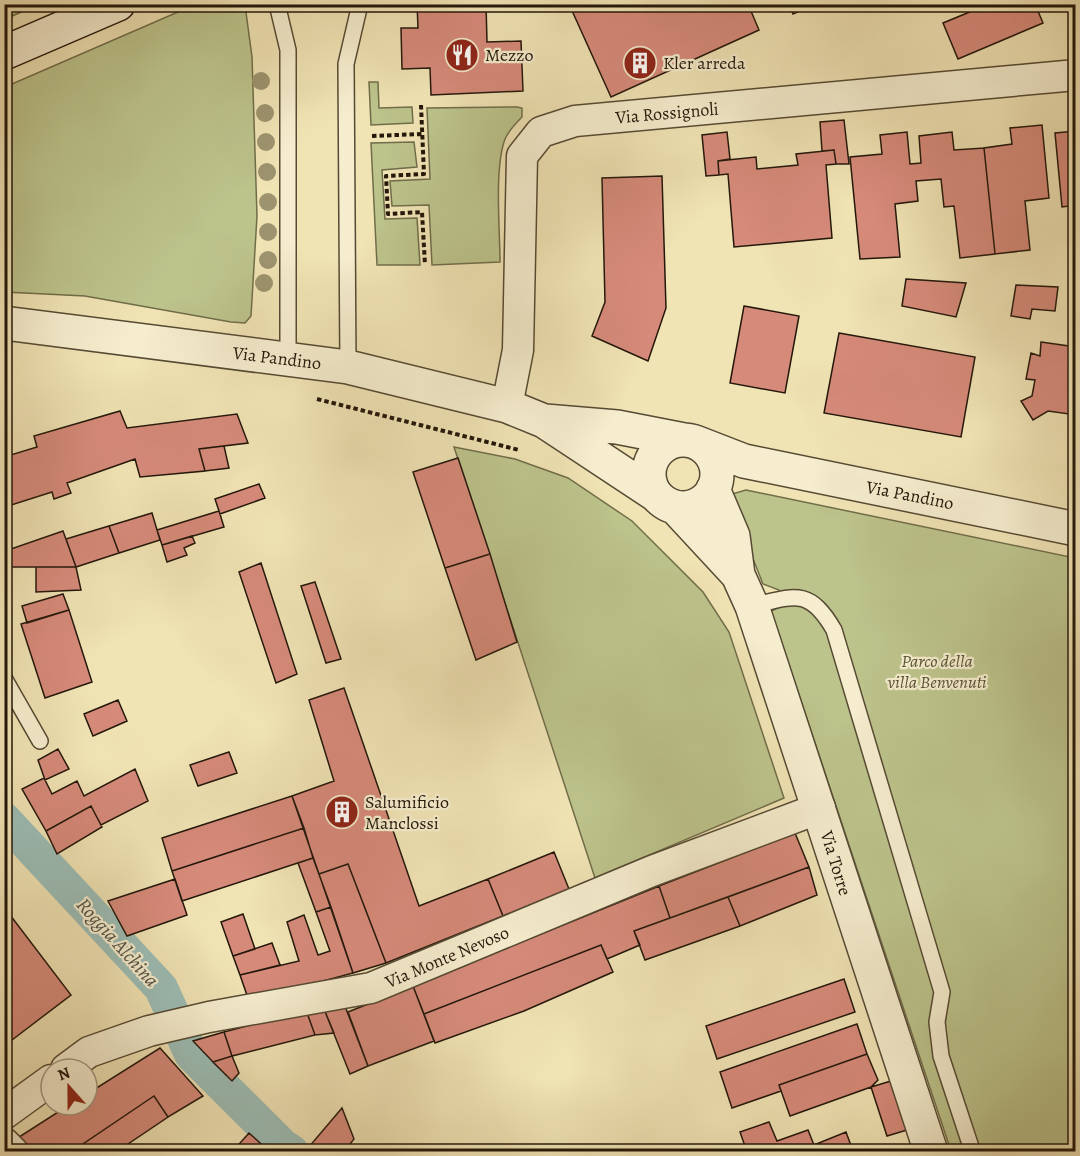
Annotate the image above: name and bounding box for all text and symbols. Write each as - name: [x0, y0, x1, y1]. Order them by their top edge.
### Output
- restaurant icon: Mezzo: [444, 37, 480, 73]
- place label: Mezzo: [485, 43, 534, 67]
- building icon: Kler arreda: [622, 45, 658, 81]
- place label: Kler arreda: [663, 51, 746, 75]
- street label: Via Rossignoli: [613, 97, 720, 130]
- street label: Via Pandino: [231, 341, 322, 375]
- street label: Via Pandino: [863, 475, 956, 515]
- park label: Parco della villa Benvenuti: [887, 649, 987, 694]
- place label: Salumificio Manclossi: [365, 790, 449, 835]
- building icon: Salumificio Manclossi: [324, 794, 360, 830]
- street label: Via Torre: [814, 827, 857, 898]
- water label: Roggia Alchina: [70, 892, 165, 993]
- street label: Via Monte Nevoso: [381, 920, 513, 994]
- north arrow: [39, 1057, 99, 1117]
- text: N: [55, 1061, 74, 1086]

